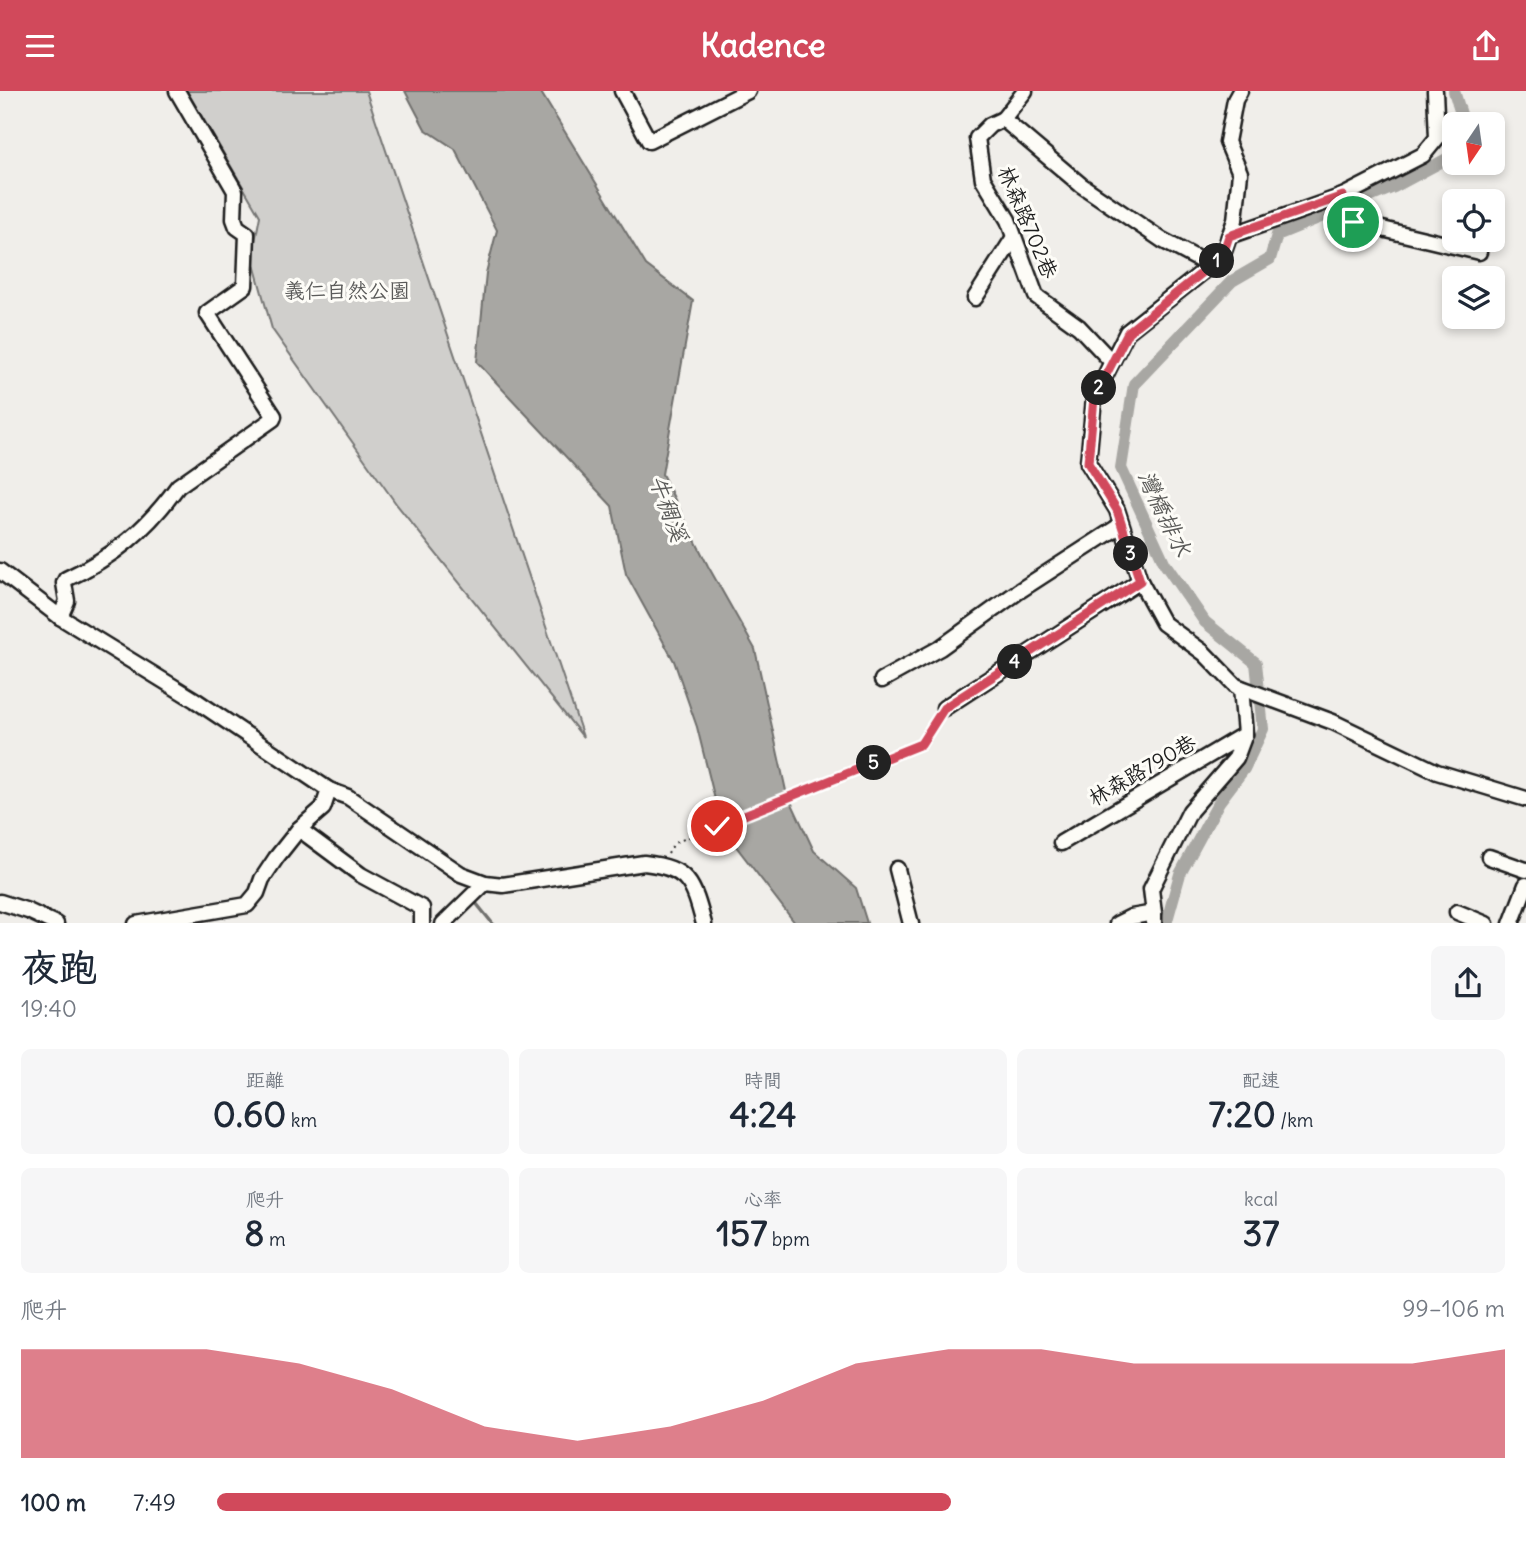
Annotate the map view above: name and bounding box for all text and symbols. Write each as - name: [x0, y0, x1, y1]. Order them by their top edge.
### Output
- text: Kadence: [700, 25, 826, 66]
- icon: menu: [21, 27, 59, 65]
- icon: share: [1467, 27, 1505, 65]
- north arrow: [1442, 112, 1505, 175]
- map controls: [1442, 112, 1505, 329]
- street label: 林森路702巷: [992, 162, 1064, 282]
- button: locate: [1442, 189, 1505, 252]
- pin: [1323, 192, 1383, 252]
- icon: arrive: [1334, 203, 1372, 241]
- pin: 1: [1200, 243, 1234, 279]
- text: 1: [1213, 248, 1220, 272]
- button: layers: [1442, 266, 1505, 329]
- park label: 義仁自然公園: [284, 277, 410, 304]
- pin: 2: [1082, 371, 1116, 405]
- text: 2: [1093, 375, 1104, 399]
- water label: 灣橋排水: [1132, 465, 1199, 562]
- water label: 牛稠溪: [644, 471, 695, 547]
- pin: 3: [1114, 537, 1148, 571]
- text: 3: [1125, 541, 1136, 565]
- pin: 4: [998, 645, 1032, 679]
- text: 4: [1009, 649, 1020, 673]
- street label: 林森路790巷: [1083, 728, 1201, 812]
- pin: 5: [856, 745, 892, 781]
- text: 5: [868, 750, 879, 774]
- pin: [687, 796, 747, 856]
- icon: check: [698, 807, 736, 845]
- text: 夜跑: [21, 944, 97, 991]
- button: share: [1431, 946, 1505, 1020]
- text: 19:40: [21, 994, 77, 1023]
- text: 距離: [246, 1068, 284, 1092]
- text: 時間: [744, 1068, 782, 1092]
- text: 配速: [1242, 1068, 1280, 1092]
- text: 0.60: [213, 1092, 286, 1136]
- text: 4:24: [730, 1092, 797, 1136]
- text: 7:20: [1208, 1092, 1276, 1136]
- text: km: [286, 1108, 317, 1132]
- text: /km: [1276, 1108, 1314, 1132]
- text: 爬升: [246, 1187, 284, 1211]
- text: 心率: [744, 1187, 782, 1211]
- text: kcal: [1244, 1187, 1278, 1211]
- text: 8: [244, 1211, 264, 1255]
- text: 157: [716, 1211, 767, 1255]
- text: 37: [1242, 1211, 1280, 1255]
- text: m: [264, 1227, 286, 1251]
- text: bpm: [767, 1227, 810, 1251]
- text: 99–106 m: [1402, 1294, 1505, 1323]
- text: 爬升: [21, 1295, 67, 1324]
- text: 100 m: [21, 1488, 86, 1517]
- text: 7:49: [133, 1488, 176, 1517]

